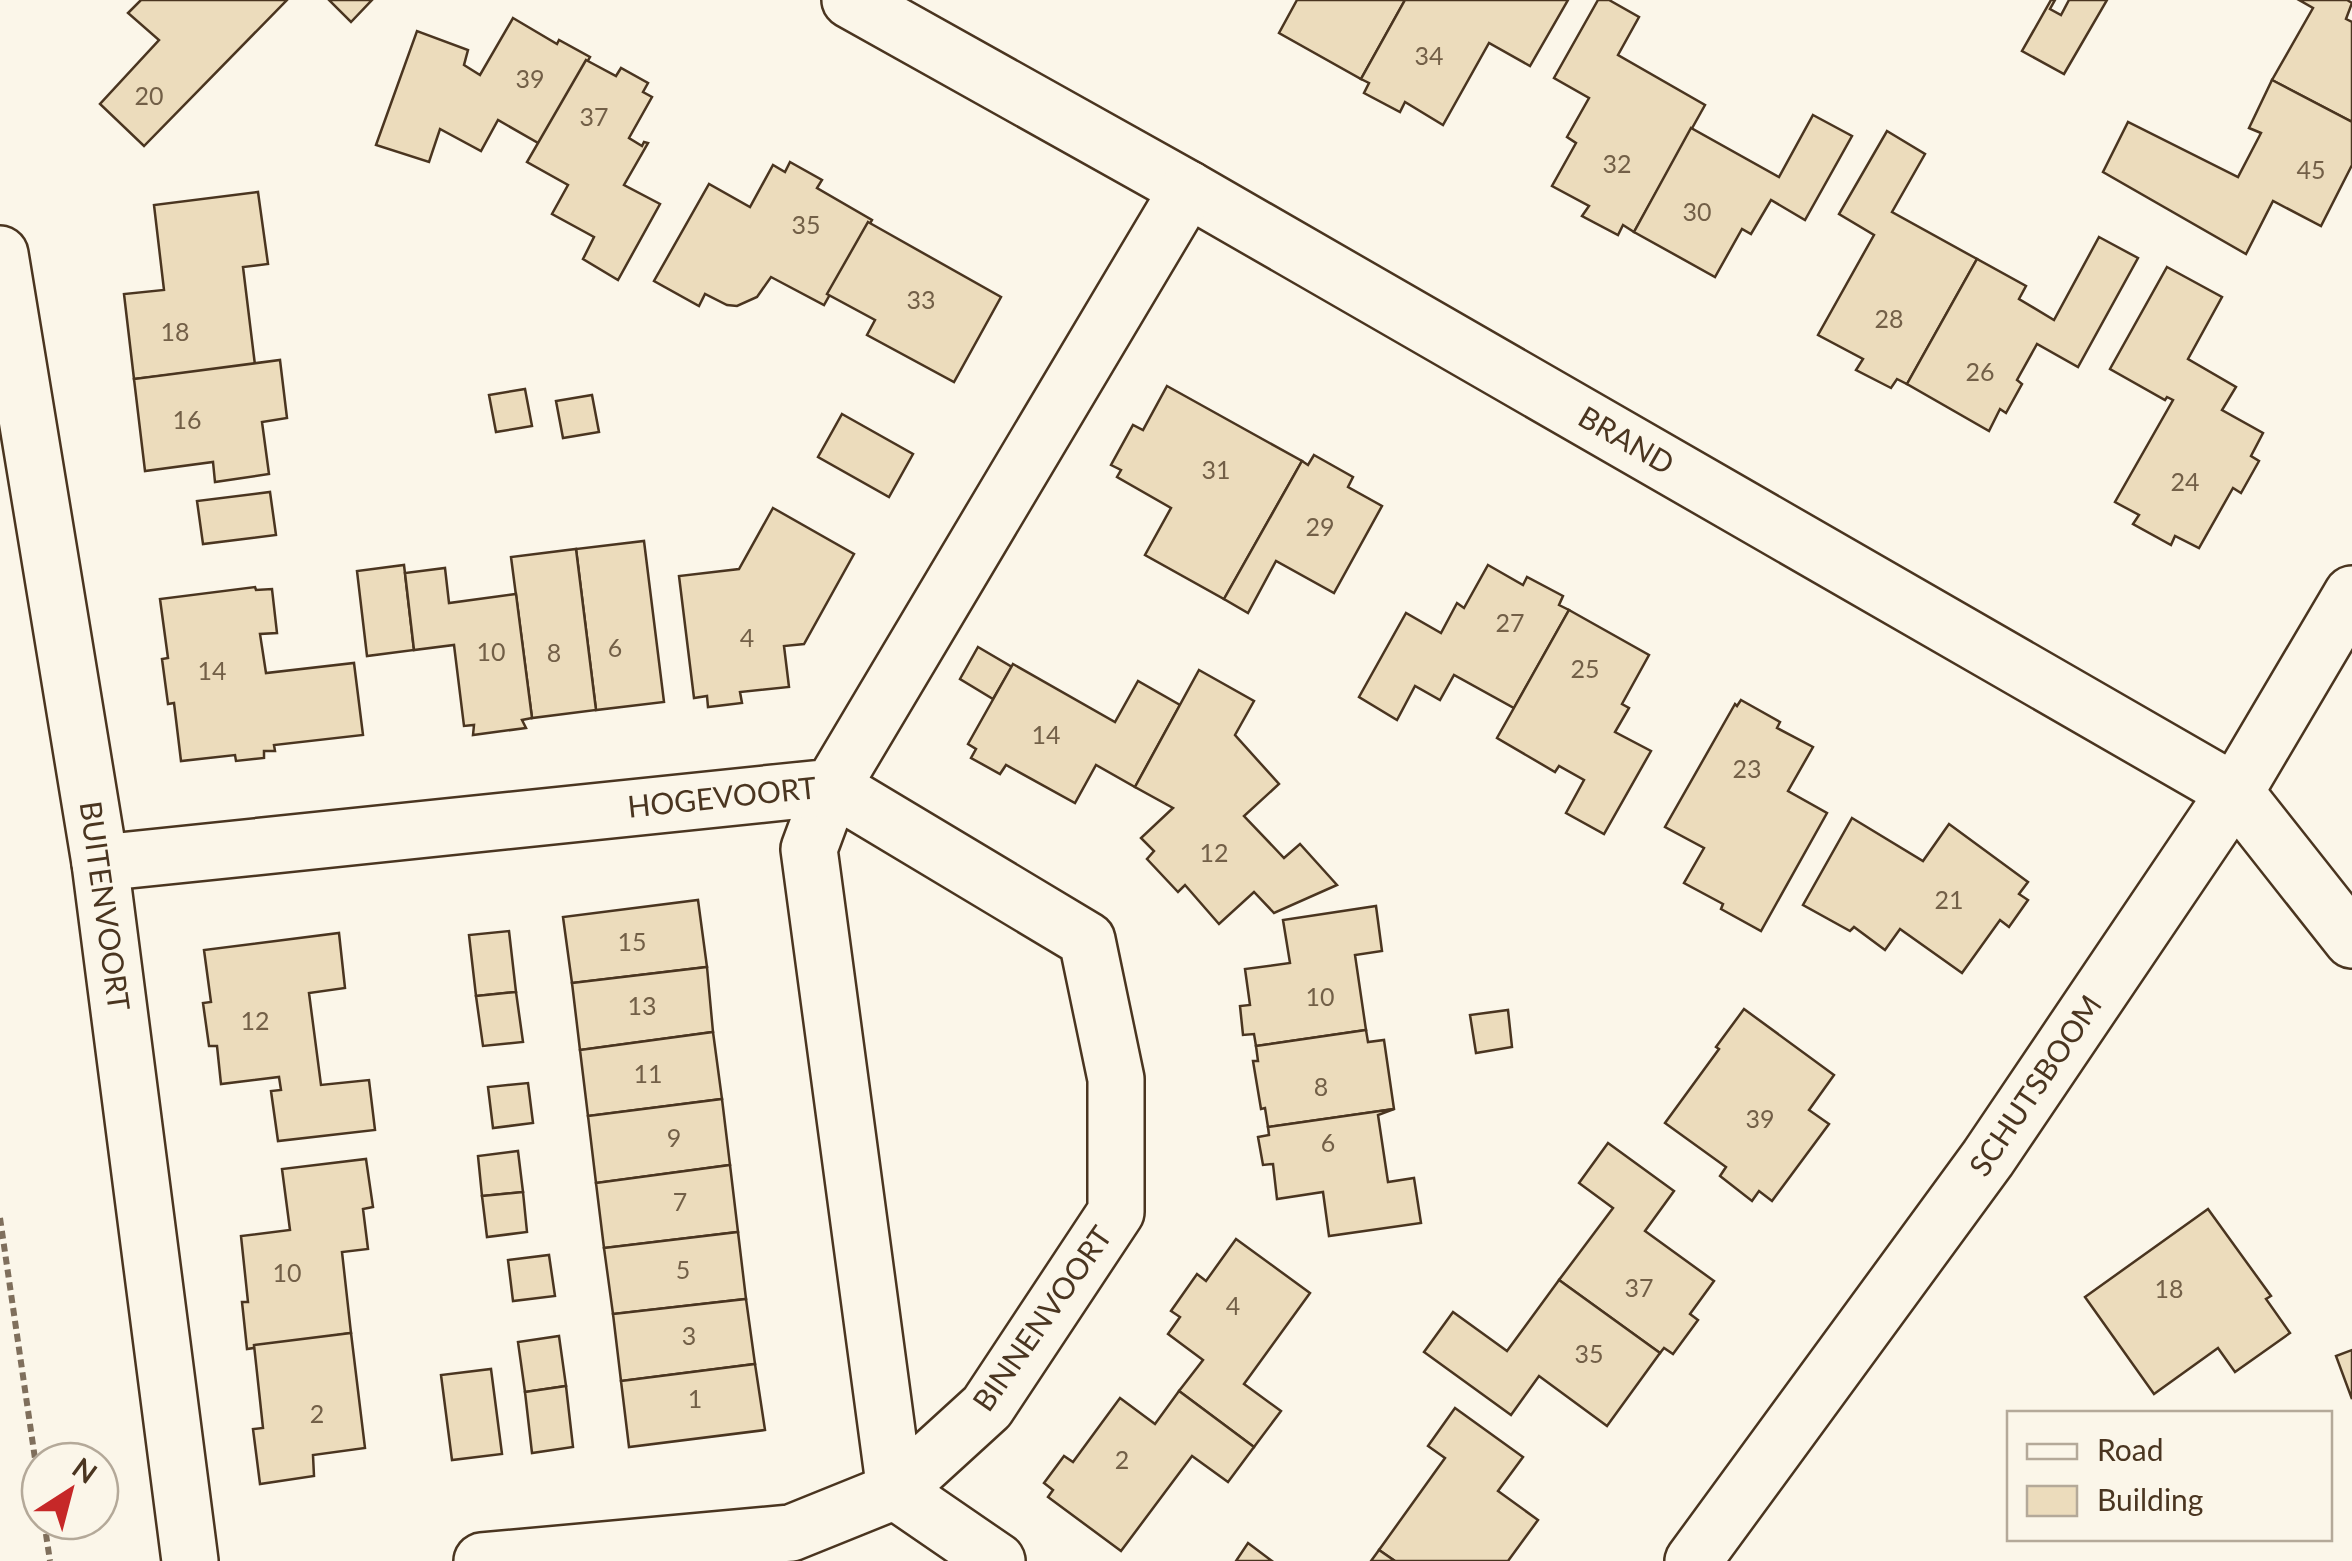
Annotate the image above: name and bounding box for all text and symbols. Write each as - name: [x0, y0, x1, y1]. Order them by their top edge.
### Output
- house number: 34: [1414, 40, 1444, 70]
- house number: 39: [515, 63, 545, 93]
- house number: 20: [134, 80, 164, 110]
- house number: 37: [579, 101, 609, 131]
- house number: 32: [1602, 148, 1632, 178]
- house number: 45: [2296, 154, 2326, 184]
- house number: 30: [1682, 196, 1712, 226]
- house number: 35: [791, 209, 821, 239]
- house number: 33: [906, 284, 936, 314]
- house number: 28: [1874, 303, 1904, 333]
- house number: 18: [160, 316, 190, 346]
- house number: 26: [1965, 356, 1995, 386]
- street label: BRAND: [1573, 398, 1681, 481]
- house number: 16: [172, 404, 202, 434]
- house number: 31: [1201, 454, 1231, 484]
- house number: 24: [2170, 466, 2200, 496]
- house number: 29: [1305, 511, 1335, 541]
- house number: 27: [1495, 607, 1525, 637]
- house number: 4: [740, 622, 754, 652]
- house number: 6: [608, 632, 622, 662]
- house number: 10: [476, 636, 506, 666]
- house number: 8: [547, 637, 561, 667]
- house number: 25: [1570, 653, 1600, 683]
- house number: 14: [197, 655, 227, 685]
- house number: 14: [1031, 719, 1061, 749]
- house number: 23: [1732, 753, 1762, 783]
- street label: HOGEVOORT: [626, 768, 818, 824]
- street label: BUITENVOORT: [73, 799, 139, 1013]
- house number: 12: [1199, 837, 1229, 867]
- house number: 21: [1934, 884, 1964, 914]
- house number: 15: [617, 926, 647, 956]
- house number: 10: [1305, 981, 1335, 1011]
- street label: SCHUTSBOOM: [1961, 988, 2108, 1182]
- house number: 13: [627, 990, 657, 1020]
- house number: 12: [240, 1005, 270, 1035]
- house number: 11: [633, 1058, 663, 1088]
- house number: 8: [1314, 1071, 1328, 1101]
- house number: 39: [1745, 1103, 1775, 1133]
- house number: 9: [667, 1122, 681, 1152]
- house number: 6: [1321, 1127, 1335, 1157]
- house number: 7: [673, 1186, 687, 1216]
- street label: BINNENVOORT: [964, 1218, 1119, 1417]
- house number: 5: [676, 1254, 690, 1284]
- house number: 10: [272, 1257, 302, 1287]
- house number: 37: [1624, 1272, 1654, 1302]
- house number: 18: [2154, 1273, 2184, 1303]
- house number: 4: [1226, 1290, 1240, 1320]
- house number: 3: [682, 1320, 696, 1350]
- house number: 35: [1574, 1338, 1604, 1368]
- house number: 1: [688, 1383, 702, 1413]
- house number: 2: [310, 1398, 324, 1428]
- legend: [2007, 1411, 2332, 1541]
- text: Road: [2097, 1431, 2164, 1467]
- north arrow: [20, 1441, 120, 1541]
- house number: 2: [1115, 1444, 1129, 1474]
- text: N: [67, 1450, 104, 1490]
- text: Building: [2097, 1481, 2203, 1517]

